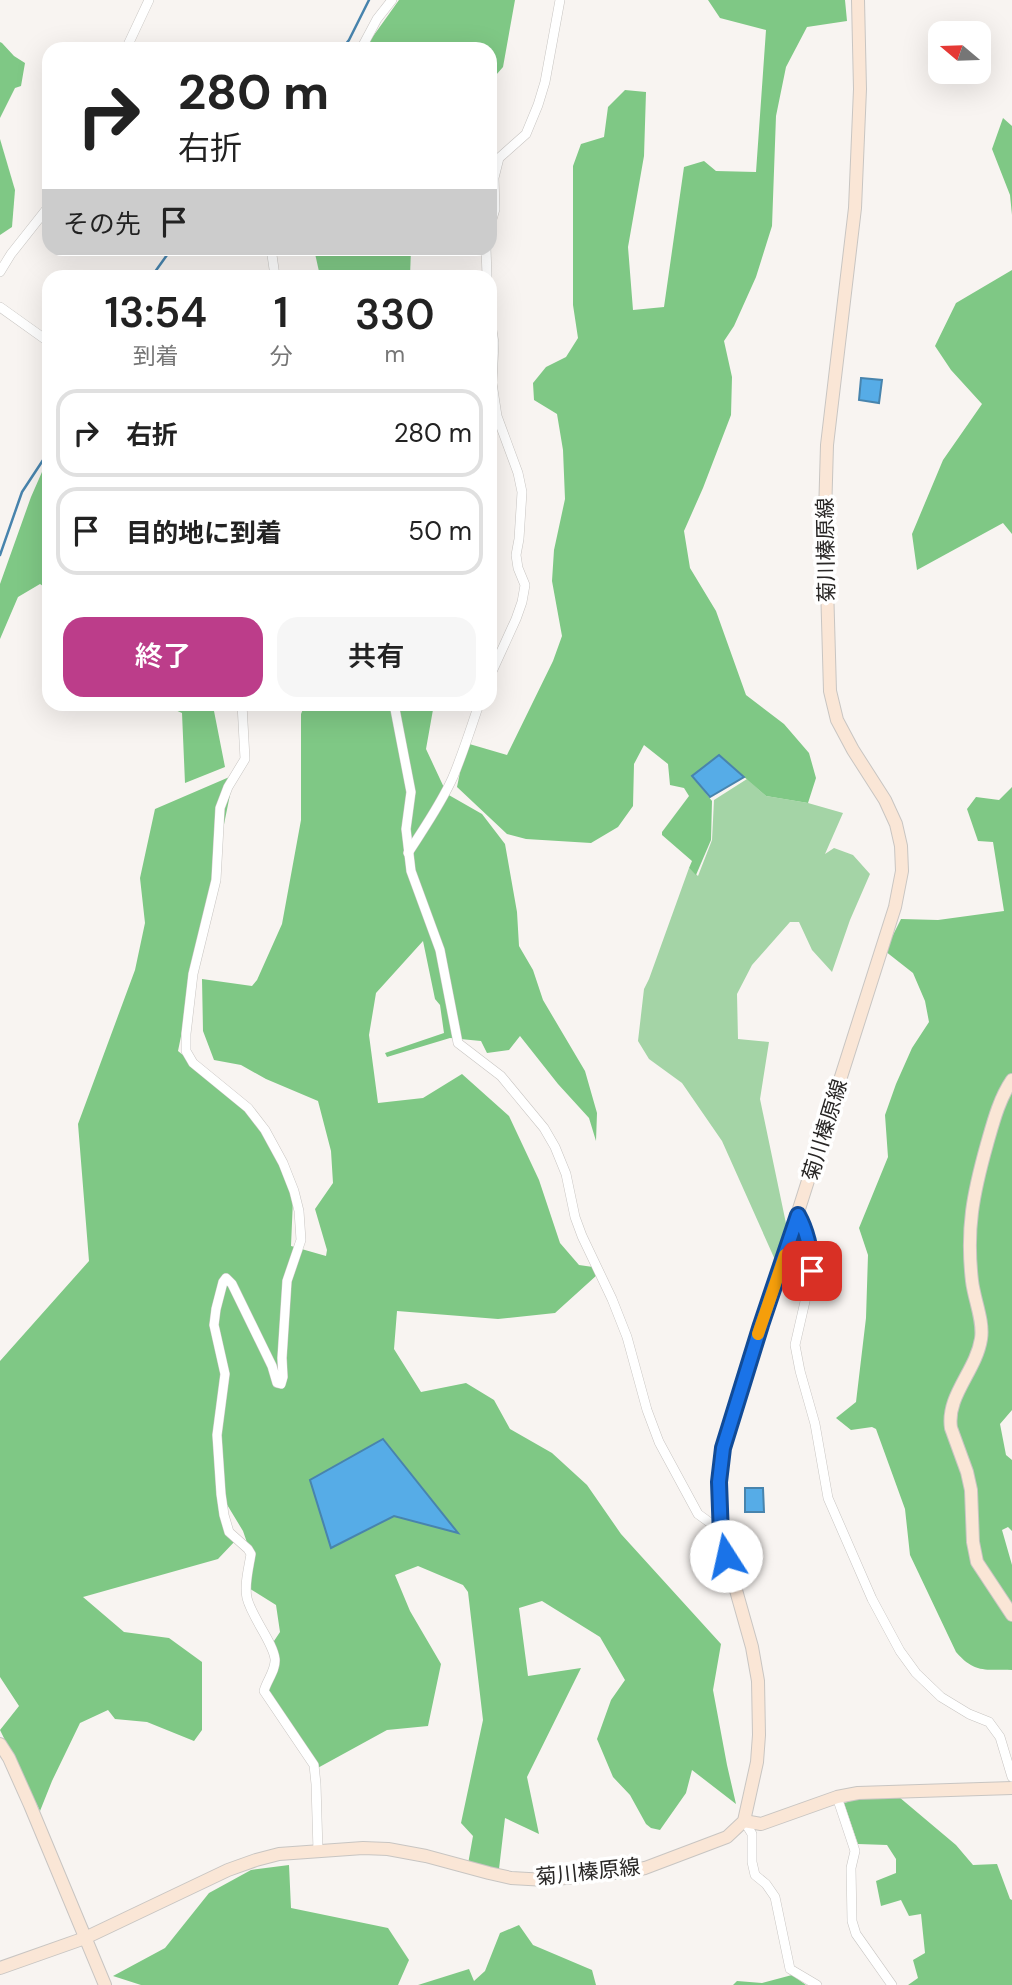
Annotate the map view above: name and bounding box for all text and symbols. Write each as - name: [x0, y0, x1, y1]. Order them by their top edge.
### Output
- north arrow: [928, 21, 990, 84]
- map controls: [928, 21, 991, 84]
- text: 280 m: [178, 60, 329, 124]
- icon: right: [63, 70, 154, 161]
- text: 右折: [178, 127, 242, 169]
- icon: arrive: [155, 203, 193, 241]
- text: その先: [63, 207, 141, 241]
- text: 13:54: [104, 285, 207, 340]
- text: 1: [274, 285, 288, 340]
- text: 330: [355, 287, 435, 342]
- text: m: [384, 339, 405, 369]
- text: 到着: [133, 341, 179, 371]
- text: 分: [269, 341, 292, 371]
- icon: right: [67, 414, 105, 452]
- text: 280 m: [394, 416, 472, 450]
- text: 右折: [126, 418, 178, 452]
- street label: 菊川榛原線: [811, 497, 841, 603]
- icon: arrive: [67, 512, 105, 550]
- text: 50 m: [408, 514, 472, 548]
- text: 目的地に到着: [126, 516, 282, 550]
- button: 終了: [63, 617, 263, 697]
- button: 共有: [277, 617, 476, 697]
- street label: 菊川榛原線: [796, 1076, 854, 1184]
- pin: [782, 1241, 842, 1301]
- icon: arrive: [793, 1252, 831, 1290]
- position arrow: [689, 1519, 763, 1593]
- street label: 菊川榛原線: [534, 1853, 642, 1891]

